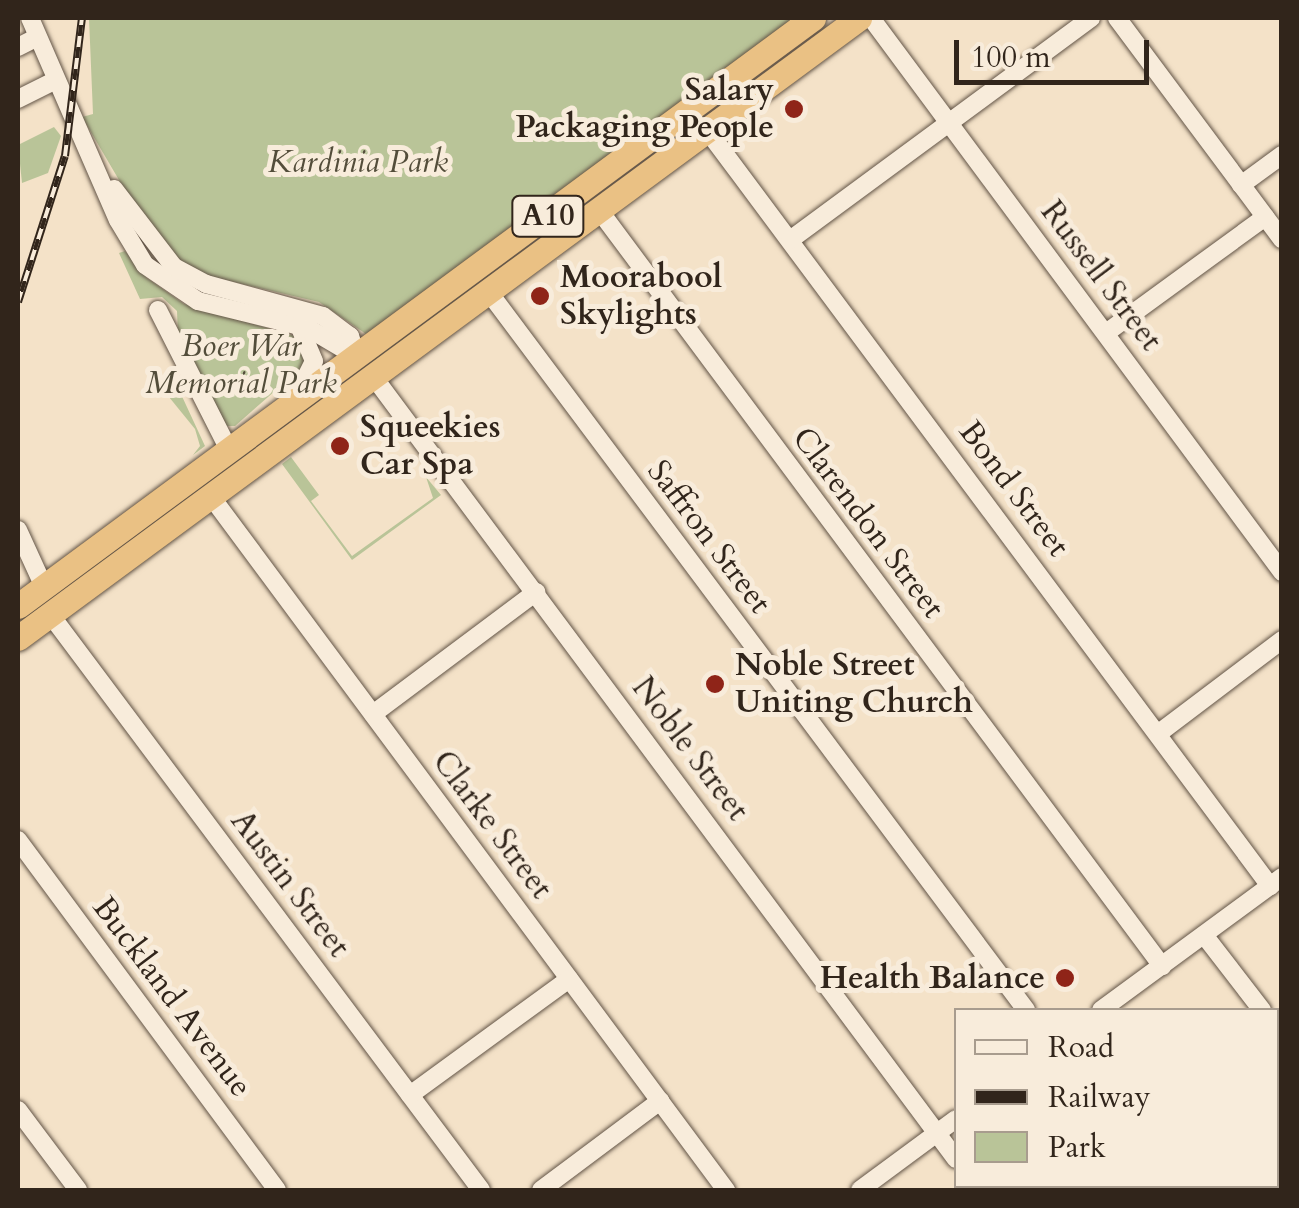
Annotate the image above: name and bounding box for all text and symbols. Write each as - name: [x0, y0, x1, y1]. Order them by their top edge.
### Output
- scale bar: [959, 20, 1154, 82]
- text: 100 m: [971, 37, 1051, 78]
- place label: Salary Packaging People: [515, 72, 774, 147]
- marker: Salary Packaging People: [783, 98, 805, 120]
- park label: Kardinia Park: [268, 143, 448, 181]
- road number: A10: [510, 191, 586, 241]
- street label: Russell Street: [1032, 194, 1170, 358]
- place label: Moorabool Skylights: [560, 259, 722, 334]
- marker: Moorabool Skylights: [529, 285, 551, 307]
- park label: Boer War Memorial Park: [145, 328, 337, 403]
- place label: Squeekies Car Spa: [360, 409, 501, 484]
- street label: Bond Street: [951, 414, 1077, 564]
- street label: Clarendon Street: [784, 420, 952, 626]
- marker: Squeekies Car Spa: [329, 435, 351, 457]
- street label: Saffron Street: [639, 453, 779, 621]
- place label: Noble Street Uniting Church: [735, 647, 973, 722]
- street label: Noble Street: [624, 670, 756, 828]
- marker: Noble Street Uniting Church: [704, 673, 726, 695]
- street label: Clarke Street: [424, 743, 560, 907]
- street label: Austin Street: [222, 803, 358, 965]
- street label: Buckland Avenue: [84, 889, 260, 1105]
- place label: Health Balance: [820, 959, 1045, 997]
- marker: Health Balance: [1054, 967, 1076, 989]
- legend: [954, 1008, 1279, 1188]
- text: Road: [1048, 1027, 1114, 1068]
- text: Railway: [1048, 1077, 1151, 1118]
- text: Park: [1048, 1127, 1106, 1168]

